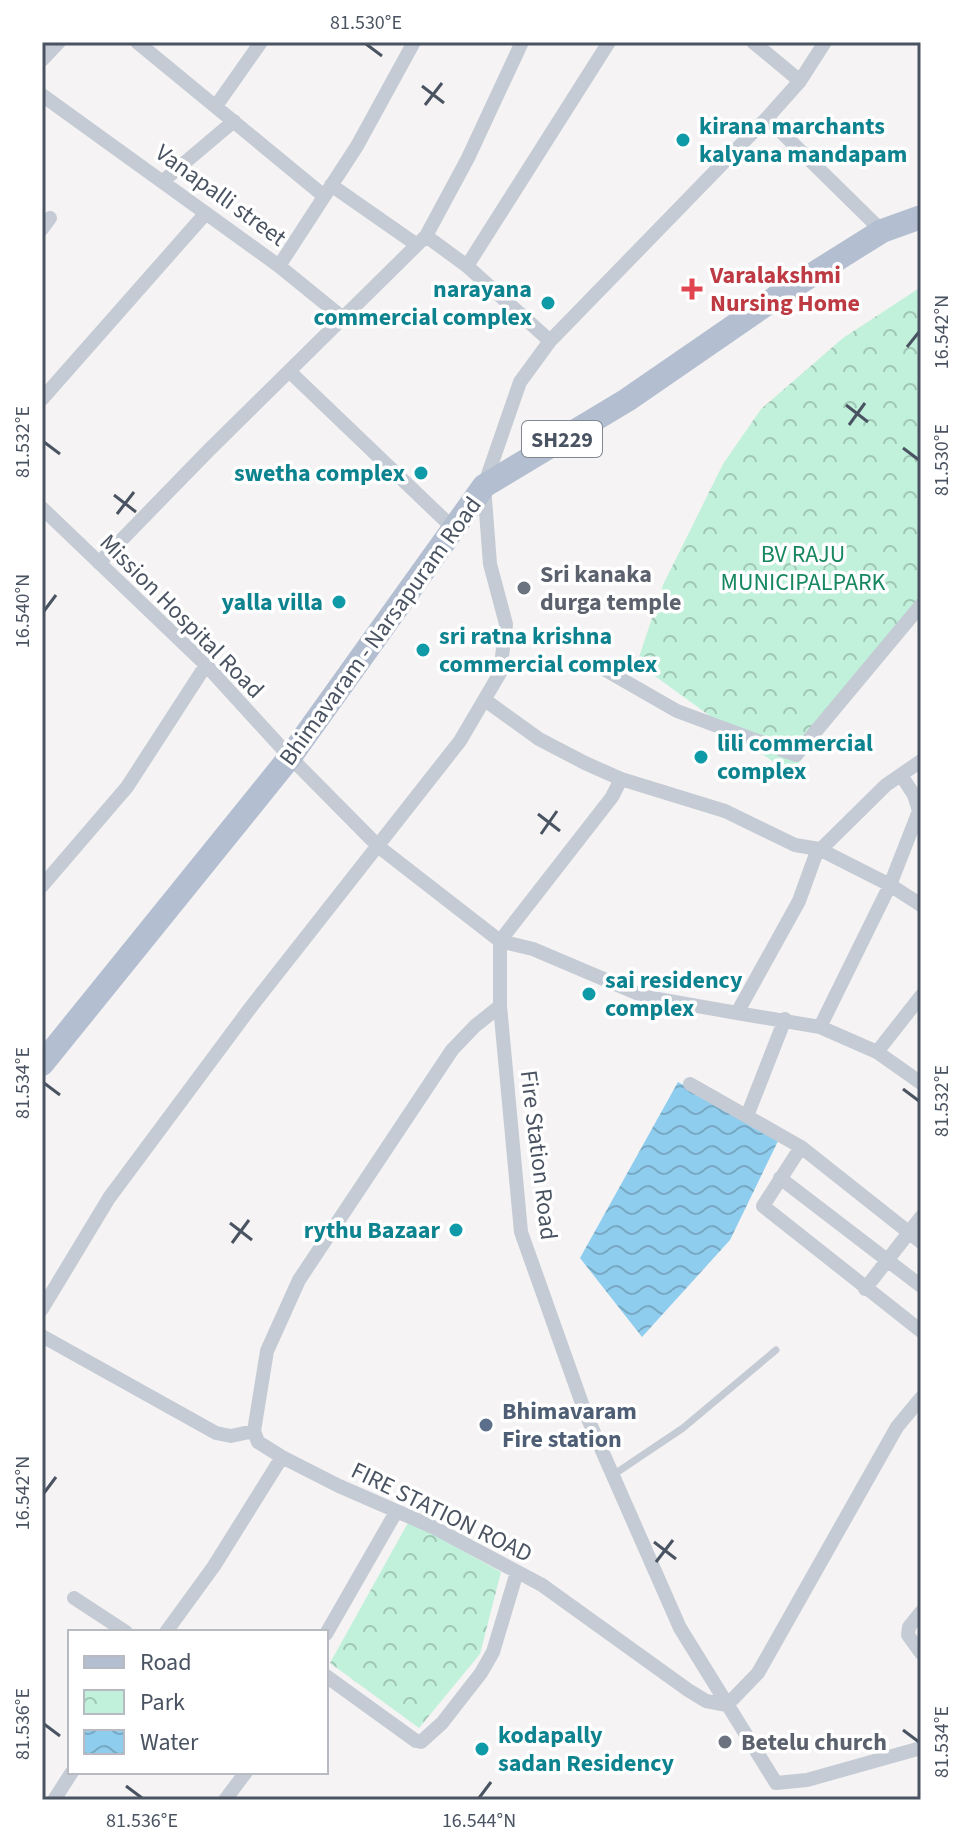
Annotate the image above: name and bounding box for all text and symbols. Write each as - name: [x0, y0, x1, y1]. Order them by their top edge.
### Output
- text: 81.530°E: [330, 9, 402, 37]
- place label: kirana marchants kalyana mandapam: [699, 109, 907, 172]
- marker: kirana marchants kalyana mandapam: [674, 131, 692, 149]
- street label: Vanapalli street: [148, 136, 294, 255]
- place label: Varalakshmi Nursing Home: [709, 258, 860, 321]
- place label: narayana commercial complex: [314, 272, 532, 335]
- marker: Varalakshmi Nursing Home: [681, 278, 703, 300]
- marker: narayana commercial complex: [539, 294, 557, 312]
- text: 16.542°N: [928, 295, 956, 369]
- text: 81.532°E: [9, 406, 37, 478]
- road number: SH229: [522, 421, 602, 457]
- text: 81.530°E: [928, 424, 956, 496]
- place label: swetha complex: [234, 456, 405, 491]
- marker: swetha complex: [412, 464, 430, 482]
- street label: Bhimavaram - Narsapuram Road: [271, 489, 490, 773]
- street label: Mission Hospital Road: [91, 526, 272, 707]
- park label: BV RAJU MUNICIPALPARK: [720, 537, 886, 600]
- place label: Sri kanaka durga temple: [540, 557, 681, 620]
- text: 16.540°N: [9, 574, 37, 648]
- marker: Sri kanaka durga temple: [515, 579, 533, 597]
- place label: yalla villa: [222, 585, 323, 620]
- marker: yalla villa: [330, 593, 348, 611]
- place label: sri ratna krishna commercial complex: [439, 619, 657, 682]
- marker: sri ratna krishna commercial complex: [414, 641, 432, 659]
- place label: lili commercial complex: [717, 726, 873, 789]
- marker: lili commercial complex: [692, 748, 710, 766]
- place label: sai residency complex: [605, 963, 743, 1026]
- marker: sai residency complex: [580, 985, 598, 1003]
- text: 81.534°E: [9, 1047, 37, 1119]
- text: 81.532°E: [928, 1065, 956, 1137]
- street label: Fire Station Road: [511, 1068, 566, 1242]
- place label: rythu Bazaar: [304, 1213, 440, 1248]
- marker: rythu Bazaar: [447, 1221, 465, 1239]
- place label: Bhimavaram Fire station: [502, 1394, 637, 1457]
- marker: Bhimavaram Fire station: [477, 1416, 495, 1434]
- street label: FIRE STATION ROAD: [345, 1453, 538, 1572]
- text: 16.542°N: [9, 1456, 37, 1530]
- legend: [68, 1630, 328, 1774]
- text: Road: [140, 1645, 192, 1680]
- text: Park: [140, 1685, 185, 1720]
- text: 81.536°E: [9, 1688, 37, 1760]
- text: 81.534°E: [928, 1706, 956, 1778]
- place label: kodapally sadan Residency: [498, 1718, 675, 1781]
- text: Water: [140, 1725, 199, 1760]
- place label: Betelu church: [741, 1725, 887, 1760]
- marker: Betelu church: [716, 1733, 734, 1751]
- marker: kodapally sadan Residency: [473, 1740, 491, 1758]
- text: 81.536°E: [106, 1807, 178, 1835]
- text: 16.544°N: [442, 1807, 516, 1835]

